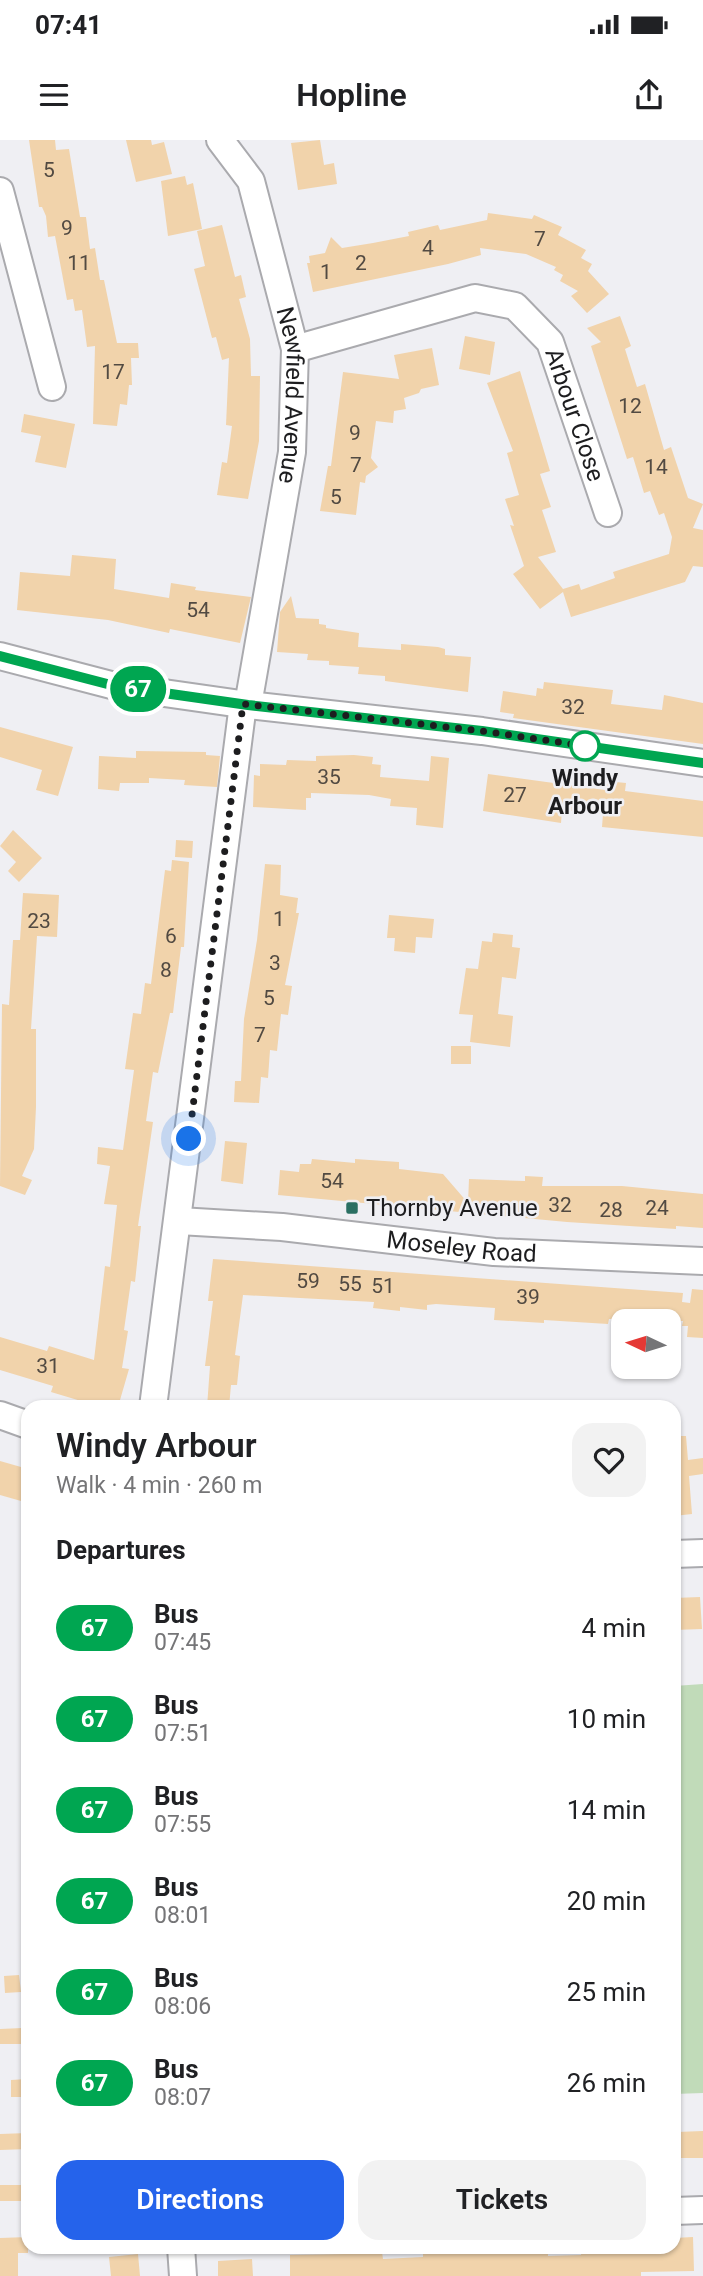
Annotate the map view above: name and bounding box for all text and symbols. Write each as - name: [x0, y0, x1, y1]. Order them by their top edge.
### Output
- text: 07:41: [35, 10, 102, 40]
- icon: menu: [35, 76, 73, 114]
- text: Hopline: [296, 76, 407, 114]
- icon: share: [630, 76, 668, 114]
- house number: 5: [43, 158, 55, 182]
- house number: 9: [61, 216, 73, 240]
- house number: 7: [534, 227, 546, 251]
- house number: 4: [422, 236, 434, 260]
- house number: 11: [67, 251, 91, 275]
- house number: 2: [355, 251, 367, 275]
- house number: 1: [320, 260, 332, 284]
- street label: Newfield Avenue: [271, 304, 310, 486]
- street label: Arbour Close: [539, 345, 610, 485]
- house number: 17: [101, 360, 125, 384]
- house number: 12: [618, 394, 642, 418]
- house number: 9: [349, 421, 361, 445]
- house number: 7: [350, 453, 362, 477]
- house number: 14: [644, 455, 668, 479]
- house number: 5: [330, 485, 342, 509]
- house number: 54: [186, 598, 210, 622]
- line badge: 67: [106, 666, 170, 712]
- text: 67: [124, 675, 152, 703]
- house number: 32: [561, 695, 585, 719]
- marker: Windy Arbour: [570, 731, 600, 761]
- place label: Windy Arbour: [548, 764, 622, 820]
- house number: 35: [317, 765, 341, 789]
- house number: 27: [503, 783, 527, 807]
- house number: 1: [273, 907, 285, 931]
- house number: 23: [27, 909, 51, 933]
- house number: 6: [165, 924, 177, 948]
- house number: 3: [269, 951, 281, 975]
- house number: 8: [160, 958, 172, 982]
- house number: 5: [263, 986, 275, 1010]
- house number: 7: [254, 1023, 266, 1047]
- your location: [171, 1121, 206, 1156]
- house number: 54: [320, 1169, 344, 1193]
- house number: 32: [548, 1193, 572, 1217]
- place label: Thornby Avenue: [366, 1194, 538, 1222]
- house number: 24: [645, 1196, 669, 1220]
- house number: 28: [599, 1198, 623, 1222]
- marker: Thornby Avenue: [344, 1200, 360, 1216]
- street label: Moseley Road: [385, 1225, 537, 1268]
- house number: 59: [296, 1269, 320, 1293]
- house number: 55: [338, 1272, 362, 1296]
- house number: 51: [371, 1274, 395, 1298]
- house number: 39: [516, 1285, 540, 1309]
- north arrow: [611, 1309, 681, 1379]
- map controls: [611, 1309, 681, 1379]
- house number: 31: [36, 1354, 60, 1378]
- button: heart: [572, 1423, 646, 1497]
- text: Windy Arbour: [56, 1426, 257, 1465]
- text: Walk · 4 min · 260 m: [56, 1472, 262, 1499]
- text: Departures: [56, 1535, 186, 1565]
- text: Bus: [154, 1599, 199, 1629]
- text: 4 min: [581, 1613, 646, 1643]
- text: 67: [81, 1614, 108, 1642]
- text: 07:45: [154, 1629, 211, 1656]
- text: Bus: [154, 1690, 199, 1720]
- text: 10 min: [567, 1704, 646, 1734]
- text: 67: [81, 1705, 108, 1733]
- text: 07:51: [154, 1720, 211, 1747]
- text: Bus: [154, 1781, 199, 1811]
- text: 14 min: [567, 1795, 646, 1825]
- text: 67: [81, 1796, 108, 1824]
- text: 07:55: [154, 1811, 211, 1838]
- text: Bus: [154, 1872, 199, 1902]
- text: 20 min: [567, 1886, 646, 1916]
- text: 67: [81, 1887, 108, 1915]
- text: 08:01: [154, 1902, 211, 1929]
- text: Bus: [154, 1963, 199, 1993]
- text: 25 min: [567, 1977, 646, 2007]
- text: 67: [81, 1978, 108, 2006]
- text: 08:06: [154, 1993, 211, 2020]
- text: Bus: [154, 2054, 199, 2084]
- text: 26 min: [567, 2068, 646, 2098]
- text: 67: [81, 2069, 108, 2097]
- text: 08:07: [154, 2084, 211, 2111]
- button: Directions: [56, 2160, 344, 2240]
- button: Tickets: [358, 2160, 646, 2240]

